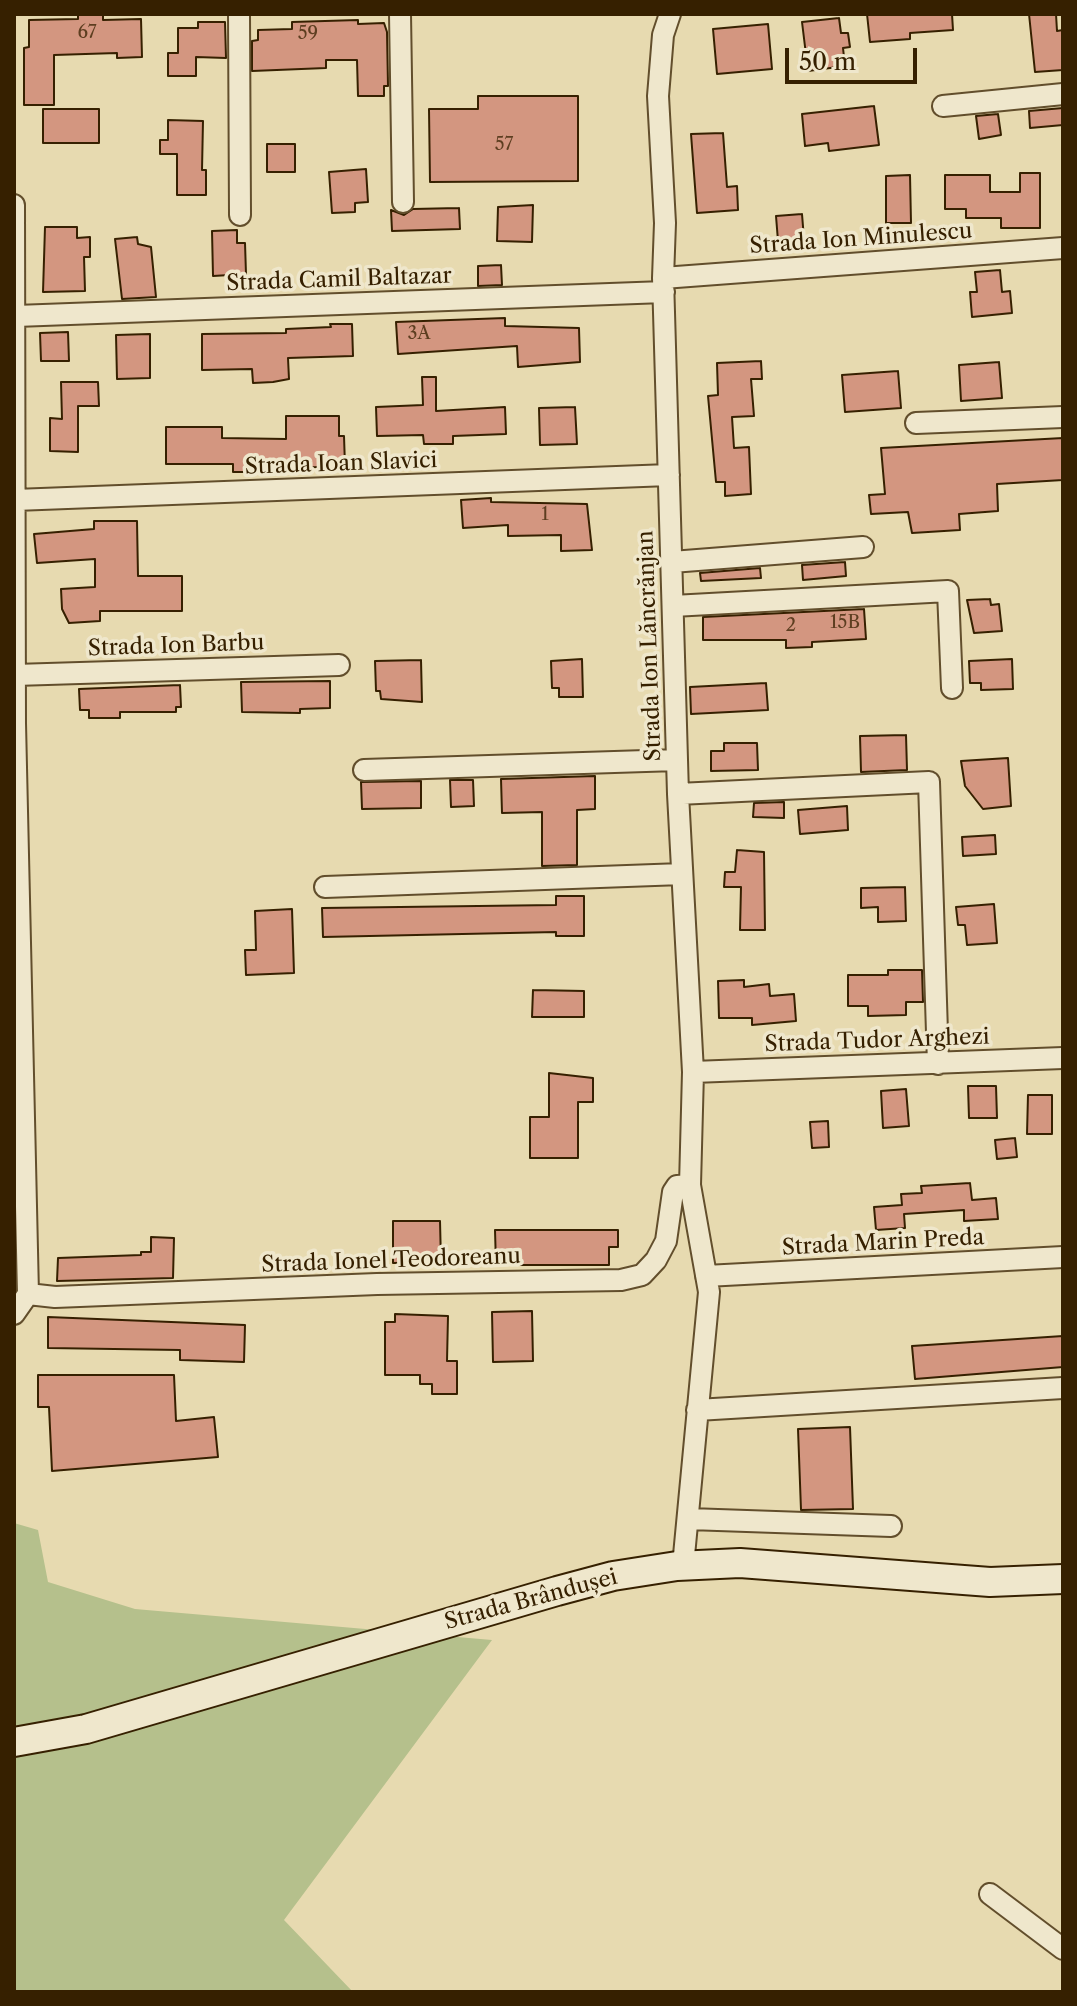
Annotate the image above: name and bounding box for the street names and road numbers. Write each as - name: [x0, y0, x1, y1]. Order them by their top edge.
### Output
- street label: Strada Ion Minulescu: [749, 218, 973, 260]
- street label: Strada Camil Baltazar: [226, 263, 452, 297]
- street label: Strada Ioan Slavici: [244, 447, 438, 481]
- street label: Strada Ion Lăncrănjan: [633, 530, 667, 762]
- street label: Strada Ion Barbu: [87, 630, 265, 662]
- street label: Strada Tudor Arghezi: [764, 1024, 990, 1058]
- street label: Strada Marin Preda: [781, 1225, 985, 1261]
- street label: Strada Ionel Teodoreanu: [261, 1243, 521, 1279]
- street label: Strada Brândușei: [442, 1564, 620, 1636]

